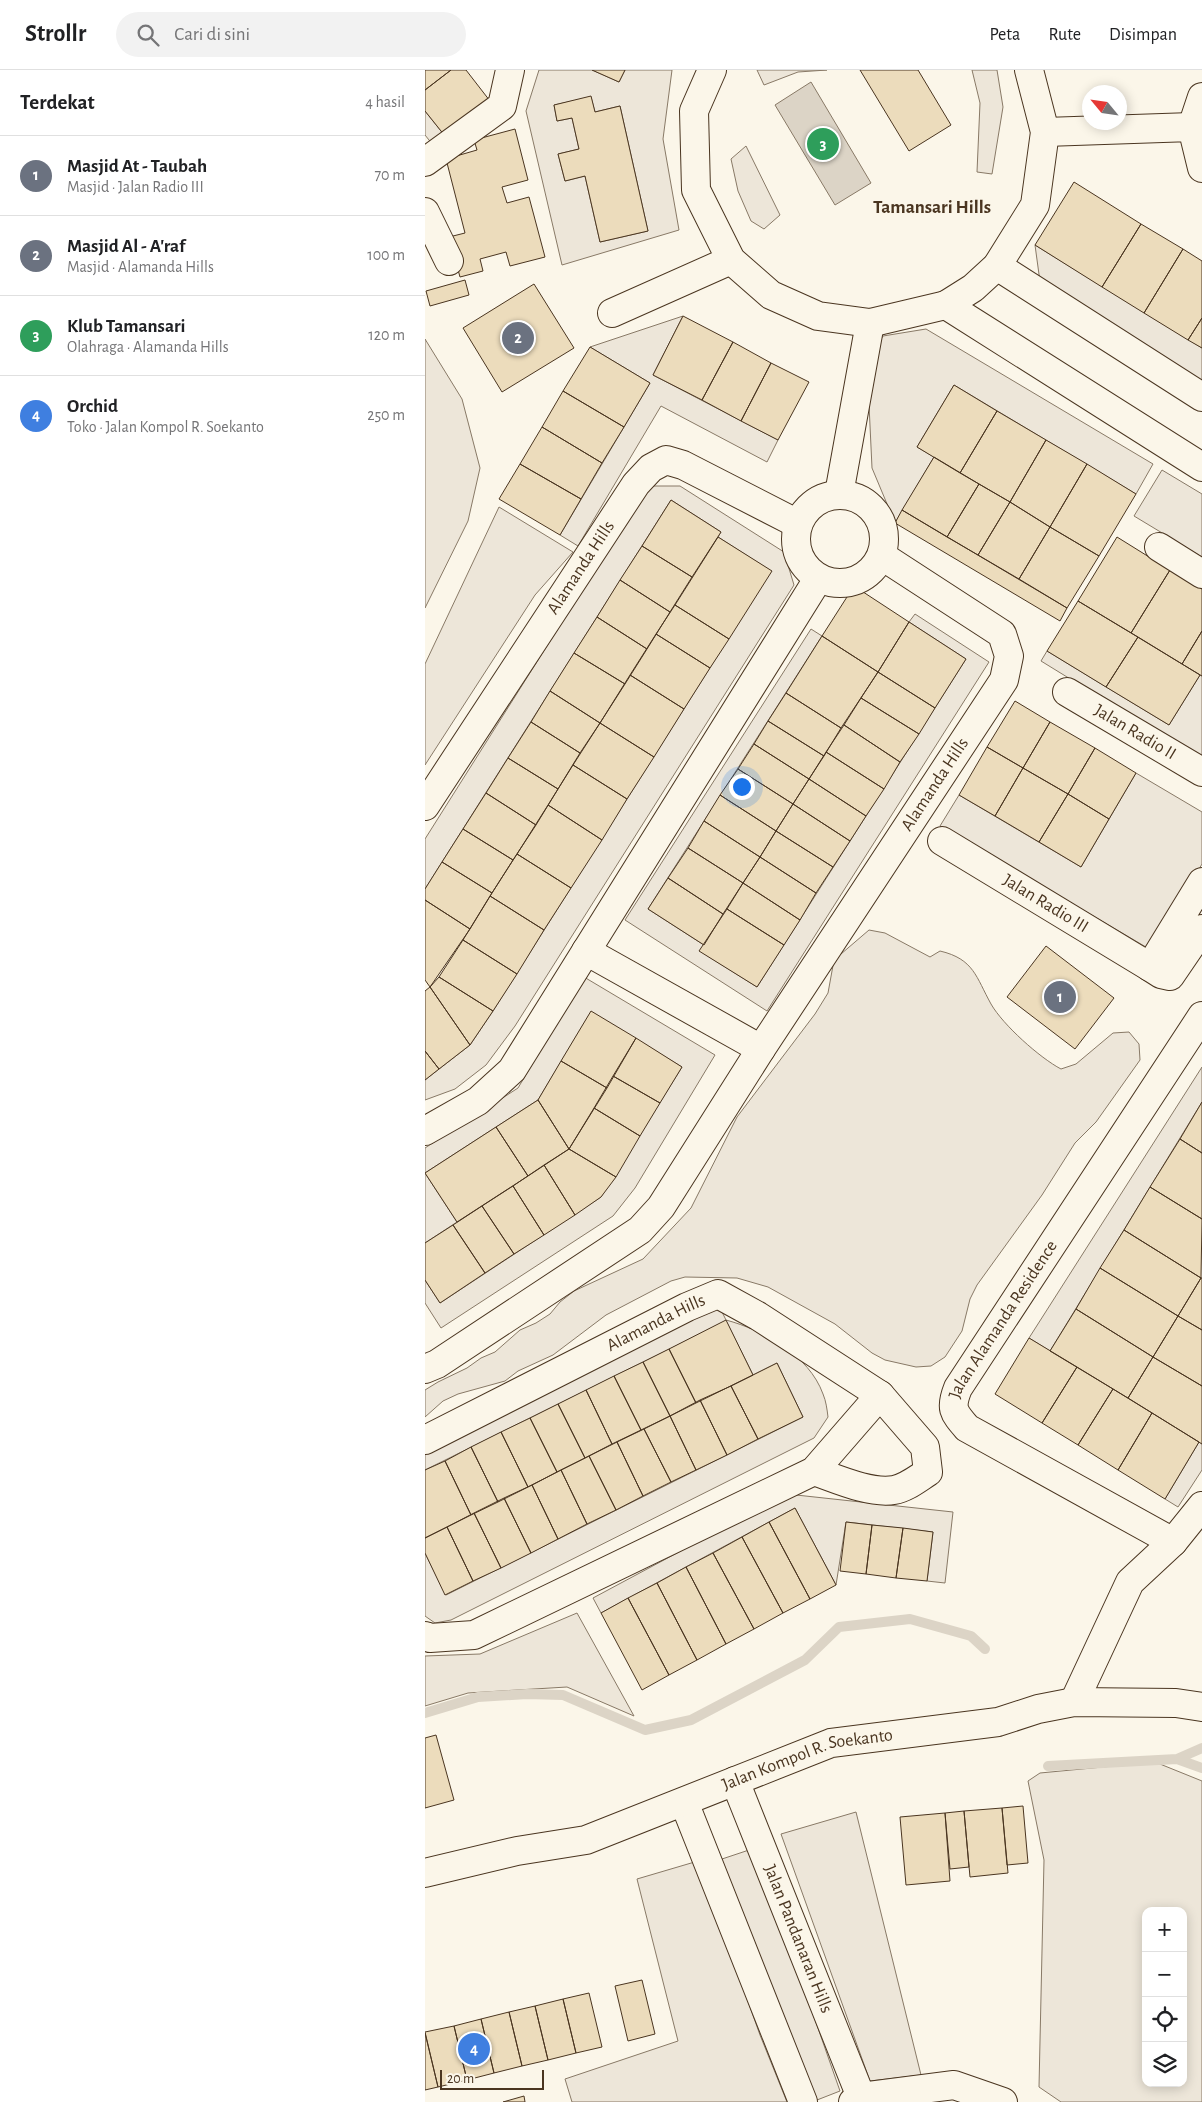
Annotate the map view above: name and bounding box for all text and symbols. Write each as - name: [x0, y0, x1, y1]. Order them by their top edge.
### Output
- search box: [116, 12, 466, 57]
- icon: search: [134, 21, 162, 49]
- text: Strollr: [25, 22, 86, 46]
- text: Cari di sini: [174, 25, 250, 44]
- text: Peta: [989, 26, 1020, 44]
- text: Rute: [1048, 26, 1081, 44]
- text: Disimpan: [1109, 26, 1177, 44]
- north arrow: [1082, 85, 1127, 130]
- text: Terdekat: [20, 92, 95, 113]
- text: 4 hasil: [365, 94, 405, 110]
- pin: 3: [807, 125, 839, 163]
- text: Masjid At - Taubah: [67, 157, 207, 176]
- text: 1: [33, 167, 39, 183]
- text: 70 m: [374, 167, 405, 183]
- text: Masjid · Jalan Radio III: [67, 179, 204, 195]
- district label: Tamansari Hills: [873, 198, 991, 217]
- text: Masjid Al - A'raf: [67, 237, 185, 256]
- text: 2: [32, 247, 40, 263]
- text: 100 m: [367, 247, 405, 263]
- text: Masjid · Alamanda Hills: [67, 259, 214, 275]
- text: Klub Tamansari: [67, 317, 186, 336]
- pin: 2: [502, 319, 534, 357]
- text: 3: [33, 327, 39, 343]
- text: 120 m: [368, 327, 405, 343]
- text: Olahraga · Alamanda Hills: [67, 339, 229, 355]
- text: Orchid: [67, 397, 118, 416]
- text: 4: [32, 407, 40, 423]
- text: 250 m: [367, 407, 405, 423]
- text: Toko · Jalan Kompol R. Soekanto: [67, 419, 264, 435]
- street label: Alamanda Hills: [544, 518, 618, 618]
- street label: Jalan Radio II: [1091, 701, 1179, 763]
- street label: Alamanda Hills: [898, 735, 972, 834]
- your location: [729, 774, 755, 800]
- street label: Jalan Radio III: [1000, 871, 1091, 936]
- pin: 1: [1044, 978, 1076, 1016]
- street label: Jalan Alamanda Residence: [946, 1237, 1061, 1401]
- street label: Alamanda Hills: [604, 1291, 708, 1355]
- street label: Jalan Kompol R. Soekanto: [720, 1726, 894, 1794]
- street label: Jalan Pandanaran Hills: [760, 1862, 836, 2016]
- map controls: [1142, 1907, 1187, 2087]
- button: +: [1142, 1907, 1187, 1952]
- button: −: [1142, 1952, 1187, 1997]
- button: locate: [1142, 1997, 1187, 2042]
- pin: 4: [458, 2030, 490, 2068]
- button: layers: [1142, 2042, 1187, 2087]
- scale bar: [440, 2067, 544, 2090]
- text: 20 m: [447, 2072, 474, 2086]

